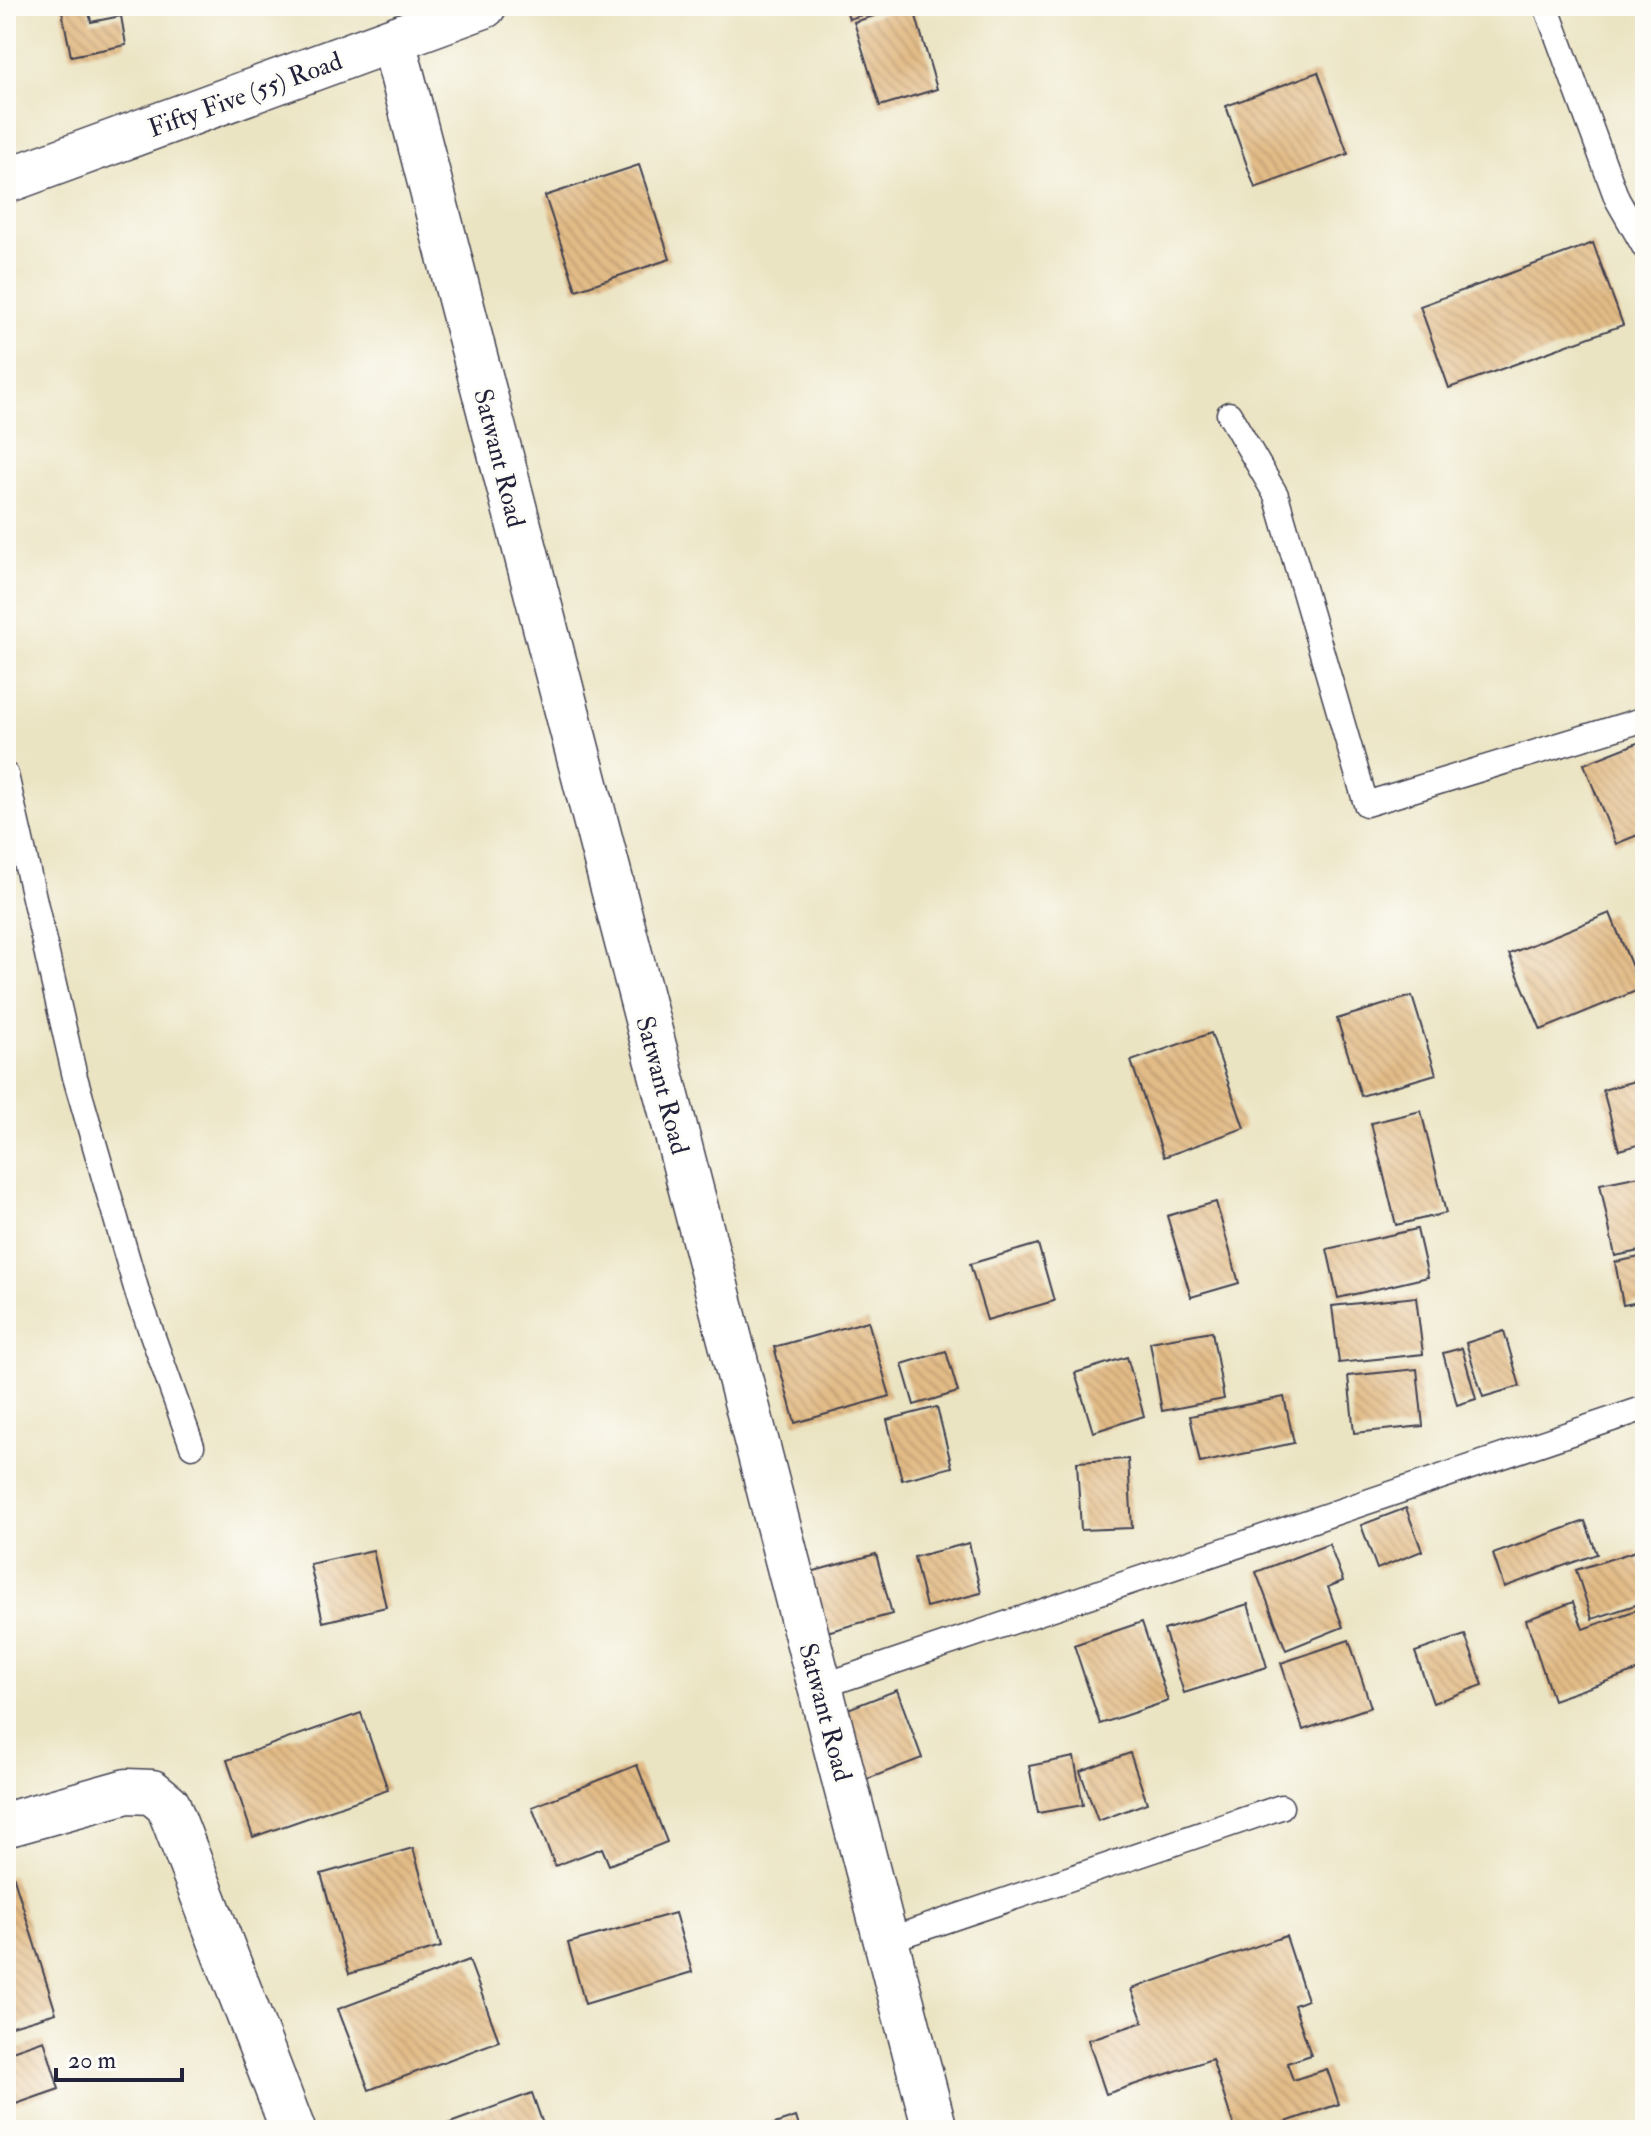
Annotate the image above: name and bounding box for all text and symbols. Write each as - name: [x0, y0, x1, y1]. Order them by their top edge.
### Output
- street label: Fifty Five (55) Road: [144, 45, 347, 145]
- street label: Satwant Road: [466, 386, 532, 531]
- street label: Satwant Road: [628, 1013, 696, 1158]
- street label: Satwant Road: [791, 1640, 859, 1785]
- scale bar: [56, 2032, 182, 2082]
- text: 20 m: [68, 2045, 117, 2076]

